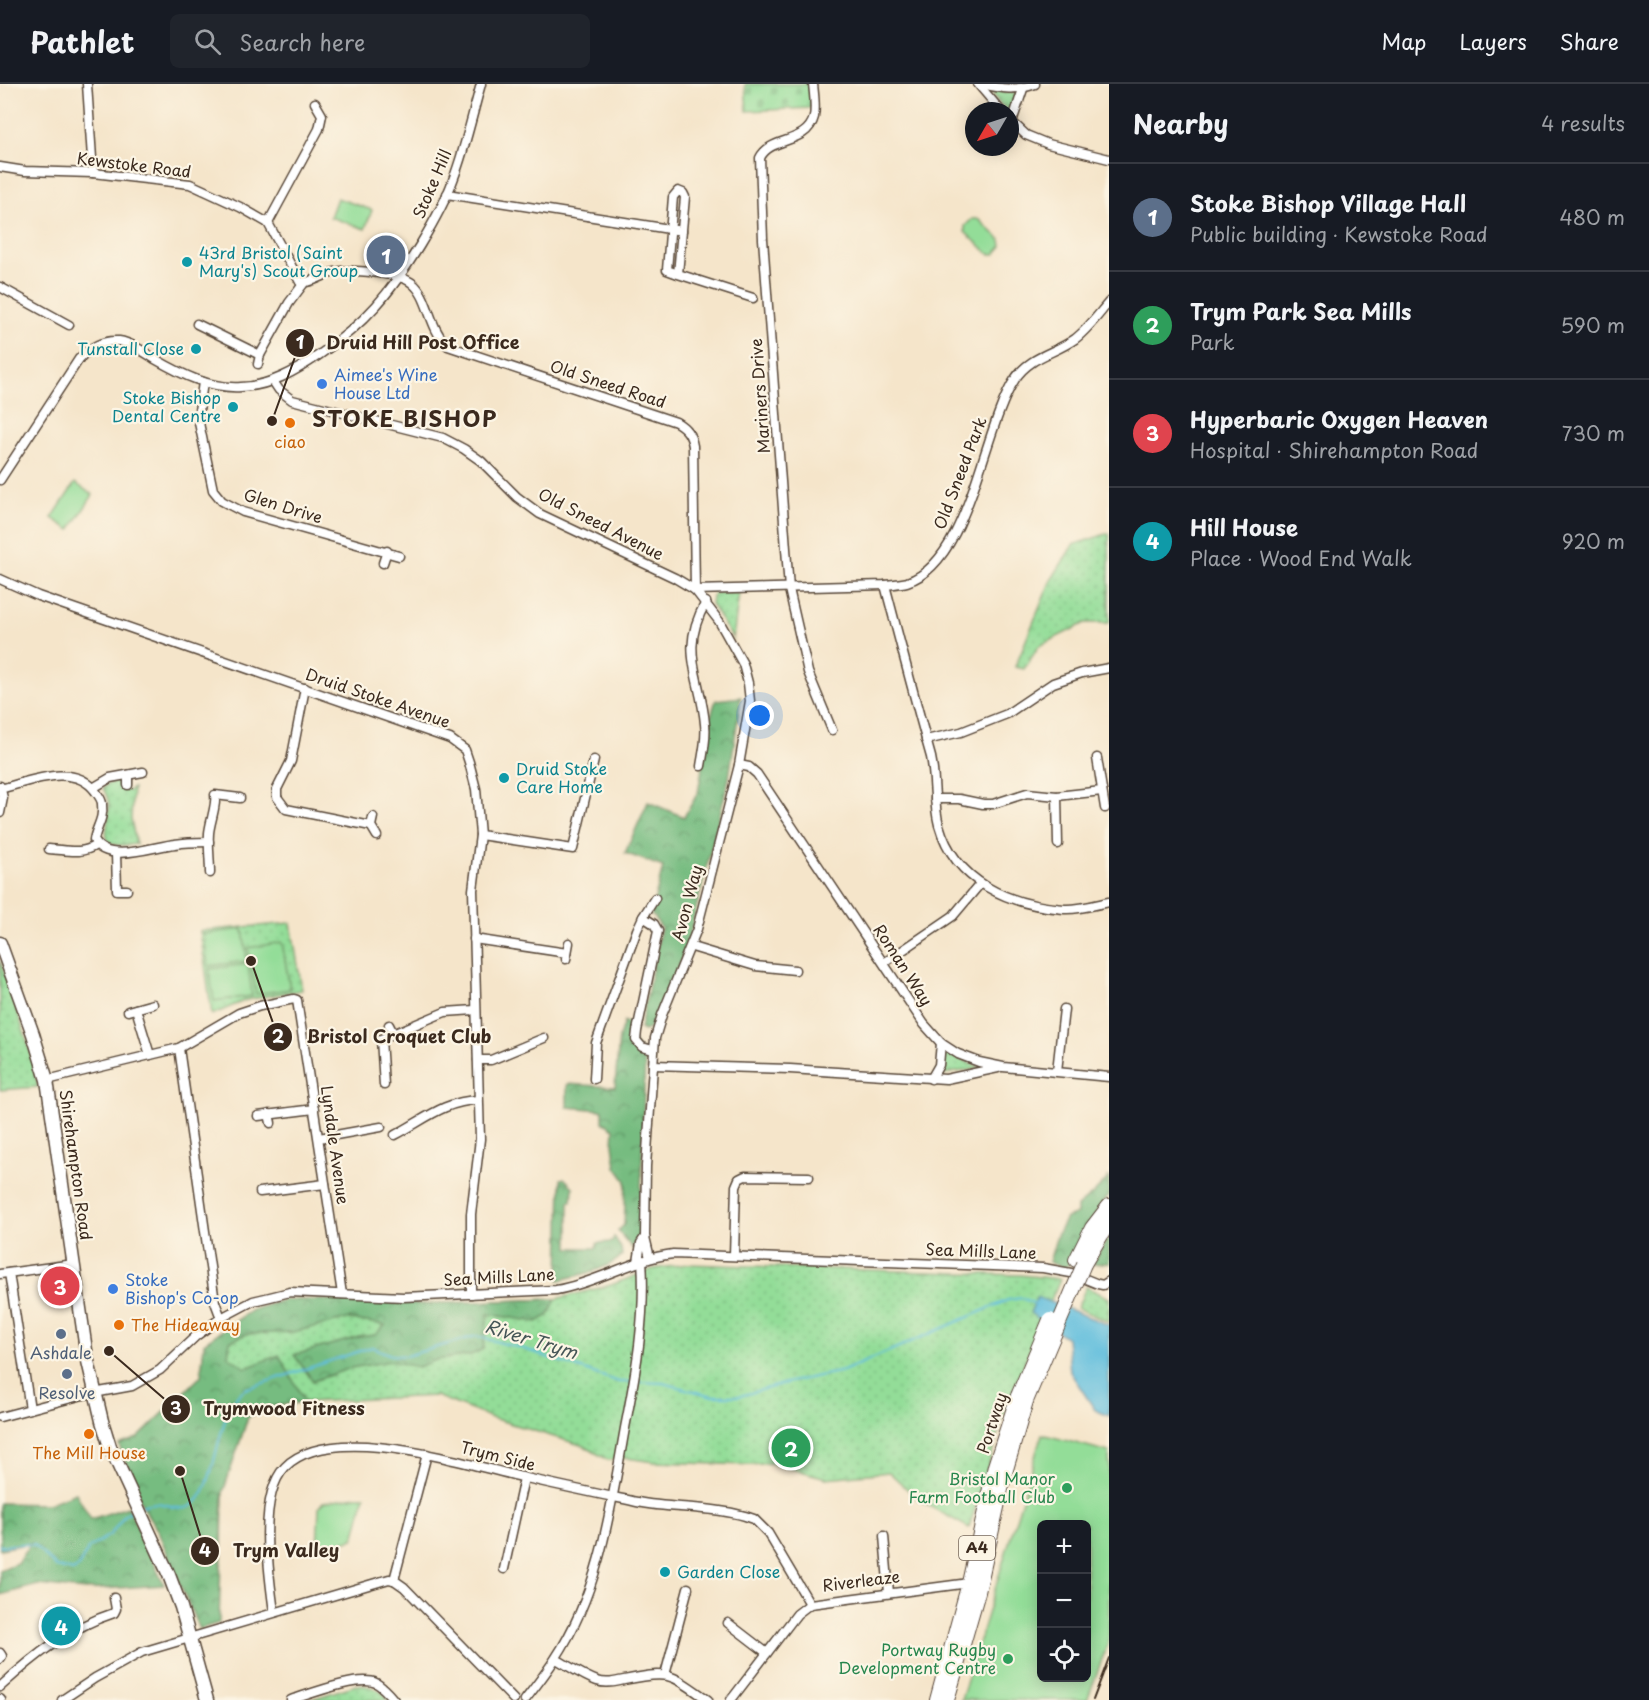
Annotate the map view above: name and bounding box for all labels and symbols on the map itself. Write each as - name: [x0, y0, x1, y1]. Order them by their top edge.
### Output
- north arrow: [965, 102, 1019, 156]
- street label: Kewstoke Road: [76, 145, 193, 183]
- street label: Stoke Hill: [406, 145, 456, 222]
- pin: 1: [366, 232, 406, 278]
- place label: 43rd Bristol (Saint Mary's) Scout Group: [199, 240, 358, 282]
- marker: 43rd Bristol (Saint Mary's) Scout Group: [180, 255, 194, 269]
- callout: Druid Hill Post Office: [285, 325, 532, 361]
- text: 1: [296, 328, 305, 355]
- text: Druid Hill Post Office: [326, 328, 520, 355]
- place label: Tunstall Close: [77, 336, 184, 360]
- street label: Mariners Drive: [743, 338, 775, 454]
- marker: Tunstall Close: [189, 342, 203, 356]
- street label: Old Sneed Road: [547, 353, 669, 413]
- place label: Aimee's Wine House Ltd: [334, 362, 438, 404]
- marker: Aimee's Wine House Ltd: [315, 377, 329, 391]
- place label: Stoke Bishop Dental Centre: [112, 385, 221, 427]
- marker: Stoke Bishop Dental Centre: [226, 400, 240, 414]
- district label: STOKE BISHOP: [312, 401, 498, 434]
- street label: Old Sneed Park: [927, 413, 992, 532]
- marker: ciao: [283, 416, 297, 430]
- place label: ciao: [274, 429, 306, 453]
- street label: Old Sneed Avenue: [535, 481, 669, 565]
- street label: Glen Drive: [241, 482, 326, 528]
- street label: Druid Stoke Avenue: [303, 661, 454, 733]
- your location: [745, 701, 774, 730]
- place label: Druid Stoke Care Home: [516, 756, 607, 798]
- marker: Druid Stoke Care Home: [497, 771, 511, 785]
- street label: Avon Way: [664, 862, 708, 943]
- street label: Roman Way: [868, 919, 939, 1010]
- callout: Bristol Croquet Club: [263, 1019, 504, 1055]
- text: 2: [272, 1022, 285, 1049]
- text: Bristol Croquet Club: [307, 1022, 491, 1049]
- street label: Lyndale Avenue: [316, 1084, 356, 1206]
- street label: Shirehampton Road: [55, 1088, 99, 1242]
- street label: Sea Mills Lane: [925, 1236, 1037, 1264]
- street label: Sea Mills Lane: [443, 1261, 555, 1291]
- pin: 3: [40, 1264, 80, 1308]
- place label: Stoke Bishop's Co-op: [125, 1267, 239, 1309]
- marker: Stoke Bishop's Co-op: [106, 1282, 120, 1296]
- place label: The Hideaway: [131, 1312, 240, 1336]
- water label: River Trym: [482, 1312, 581, 1366]
- marker: The Hideaway: [112, 1318, 126, 1332]
- marker: Ashdale: [54, 1327, 68, 1341]
- place label: Ashdale: [30, 1340, 92, 1364]
- marker: Resolve: [60, 1367, 74, 1381]
- place label: Resolve: [38, 1380, 96, 1404]
- street label: Portway: [970, 1389, 1012, 1456]
- callout: Trymwood Fitness: [161, 1391, 377, 1427]
- text: 3: [170, 1394, 182, 1421]
- text: Trymwood Fitness: [203, 1394, 365, 1421]
- pin: 2: [772, 1426, 810, 1470]
- marker: The Mill House: [82, 1427, 96, 1441]
- street label: Trym Side: [458, 1434, 538, 1476]
- place label: The Mill House: [32, 1440, 146, 1464]
- place label: Bristol Manor Farm Football Club: [908, 1466, 1056, 1508]
- marker: Bristol Manor Farm Football Club: [1060, 1481, 1074, 1495]
- callout: Trym Valley: [190, 1533, 351, 1569]
- text: 4: [199, 1536, 211, 1563]
- text: Trym Valley: [233, 1536, 339, 1563]
- road number: A4: [959, 1536, 995, 1560]
- place label: Garden Close: [677, 1559, 780, 1583]
- street label: Riverleaze: [821, 1563, 901, 1597]
- marker: Garden Close: [658, 1565, 672, 1579]
- pin: 4: [42, 1604, 80, 1648]
- place label: Portway Rugby Development Centre: [838, 1637, 996, 1679]
- marker: Portway Rugby Development Centre: [1001, 1652, 1015, 1666]

